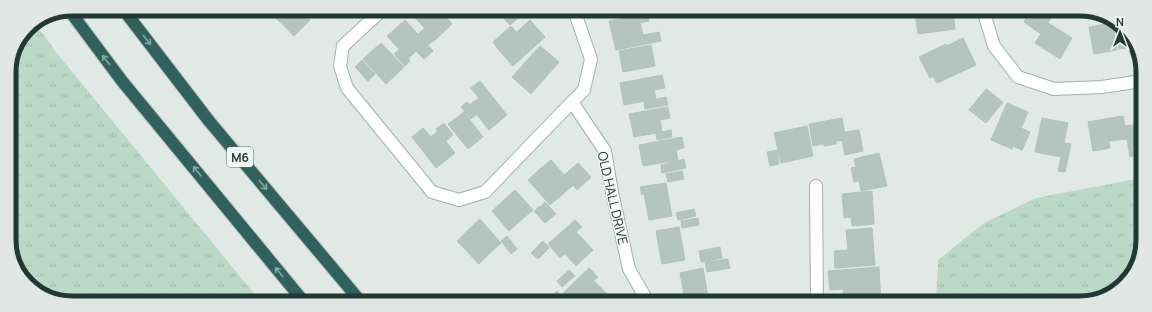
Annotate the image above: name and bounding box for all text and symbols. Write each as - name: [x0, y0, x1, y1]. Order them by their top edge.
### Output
- north arrow: [1100, 12, 1140, 52]
- text: N: [1116, 14, 1124, 29]
- one-way arrow: [143, 34, 151, 45]
- one-way arrow: [102, 54, 110, 65]
- road number: M6: [227, 147, 253, 167]
- street label: OLD HALL DRIVE: [594, 150, 632, 246]
- one-way arrow: [192, 166, 201, 177]
- one-way arrow: [259, 180, 268, 191]
- one-way arrow: [275, 267, 284, 277]

